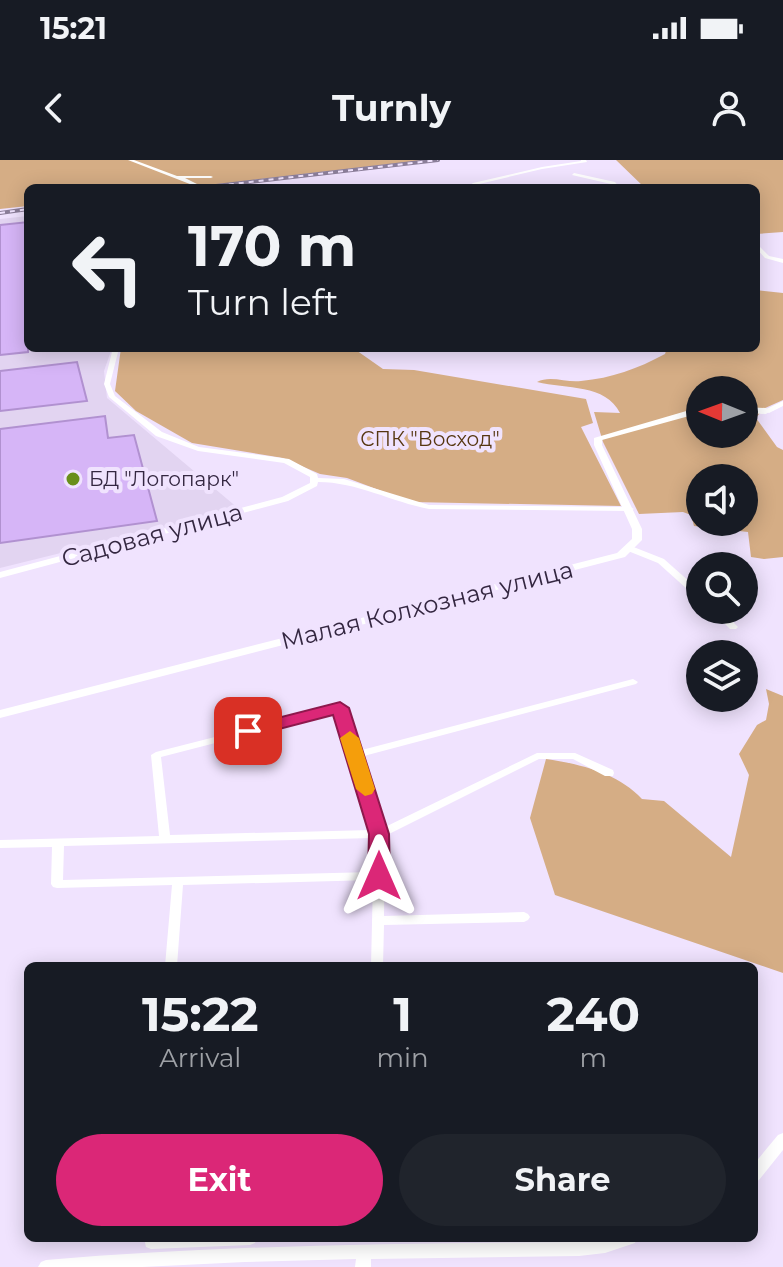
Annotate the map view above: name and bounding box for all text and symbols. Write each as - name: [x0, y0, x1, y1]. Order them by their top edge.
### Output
- text: 15:21: [40, 10, 107, 47]
- icon: back: [32, 86, 76, 130]
- text: Turnly: [332, 86, 451, 130]
- icon: person: [707, 86, 751, 130]
- text: 170 m: [188, 212, 356, 280]
- icon: left: [56, 216, 160, 320]
- text: Turn left: [188, 280, 339, 324]
- north arrow: [686, 376, 758, 448]
- map controls: [686, 376, 758, 712]
- park label: СПК "Восход": [360, 427, 500, 451]
- button: sound: [686, 464, 758, 536]
- place label: БД "Логопарк": [89, 467, 239, 491]
- marker: БД "Логопарк": [64, 470, 82, 488]
- street label: Садовая улица: [58, 497, 246, 573]
- button: search: [686, 552, 758, 624]
- street label: Малая Колхозная улица: [278, 555, 576, 655]
- button: layers: [686, 640, 758, 712]
- pin: [214, 697, 282, 765]
- icon: arrive: [226, 709, 270, 753]
- position arrow: [337, 834, 421, 918]
- text: 15:22: [142, 985, 259, 1043]
- text: 1: [393, 985, 412, 1043]
- text: 240: [547, 985, 640, 1043]
- text: Arrival: [159, 1042, 241, 1074]
- text: min: [376, 1042, 429, 1074]
- text: m: [580, 1042, 607, 1074]
- button: Exit: [56, 1134, 383, 1226]
- button: Share: [399, 1134, 726, 1226]

